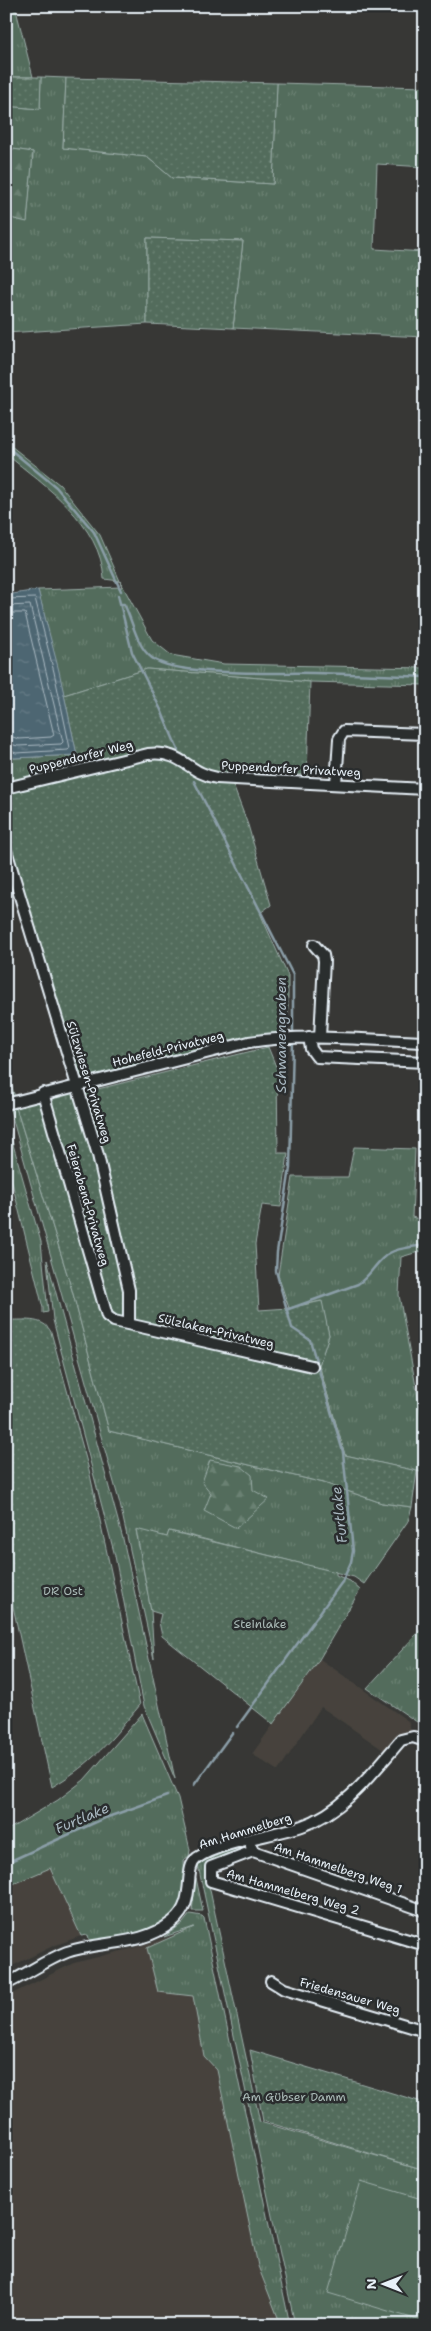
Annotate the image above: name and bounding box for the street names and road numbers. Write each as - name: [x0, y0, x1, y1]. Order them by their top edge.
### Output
- street label: Puppendorfer Weg: [27, 736, 135, 778]
- street label: Puppendorfer Privatweg: [221, 757, 361, 781]
- street label: Sülzwiesen-Privatweg: [63, 1019, 115, 1145]
- street label: Hohefeld-Privatweg: [111, 1027, 225, 1071]
- street label: Feierabend-Privatweg: [63, 1142, 113, 1268]
- street label: Sülzlaken-Privatweg: [156, 1310, 276, 1352]
- street label: Am Hammelberg: [197, 1809, 293, 1853]
- street label: Am Hammelberg Weg 1: [272, 1839, 404, 1897]
- street label: Am Hammelberg Weg 2: [225, 1865, 361, 1919]
- street label: Friedensauer Weg: [298, 1974, 402, 2018]

